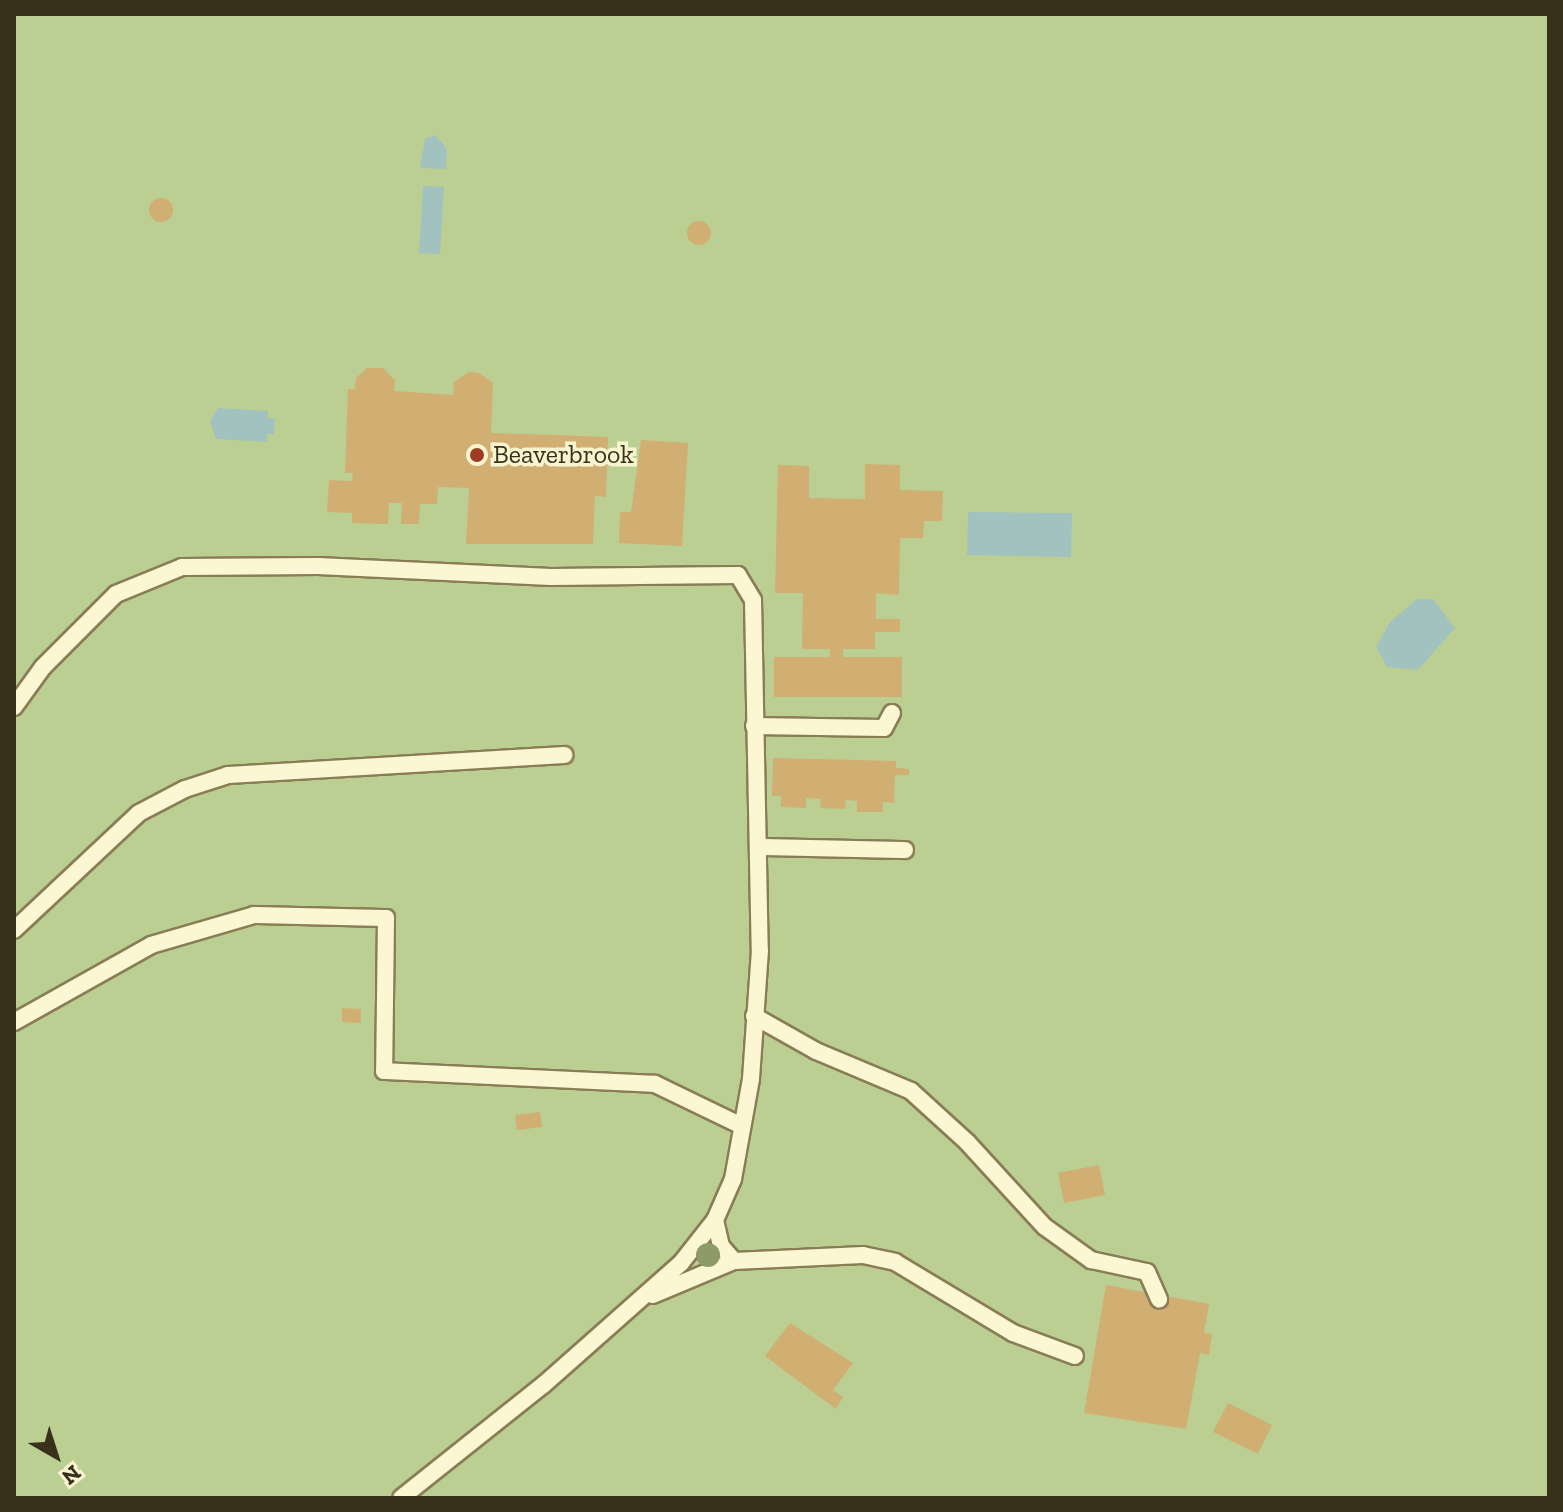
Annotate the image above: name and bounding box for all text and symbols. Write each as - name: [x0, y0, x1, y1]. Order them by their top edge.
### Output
- place label: Beaverbrook: [493, 439, 634, 471]
- marker: Beaverbrook: [468, 446, 486, 464]
- north arrow: [16, 1416, 96, 1496]
- text: N: [56, 1459, 86, 1491]

